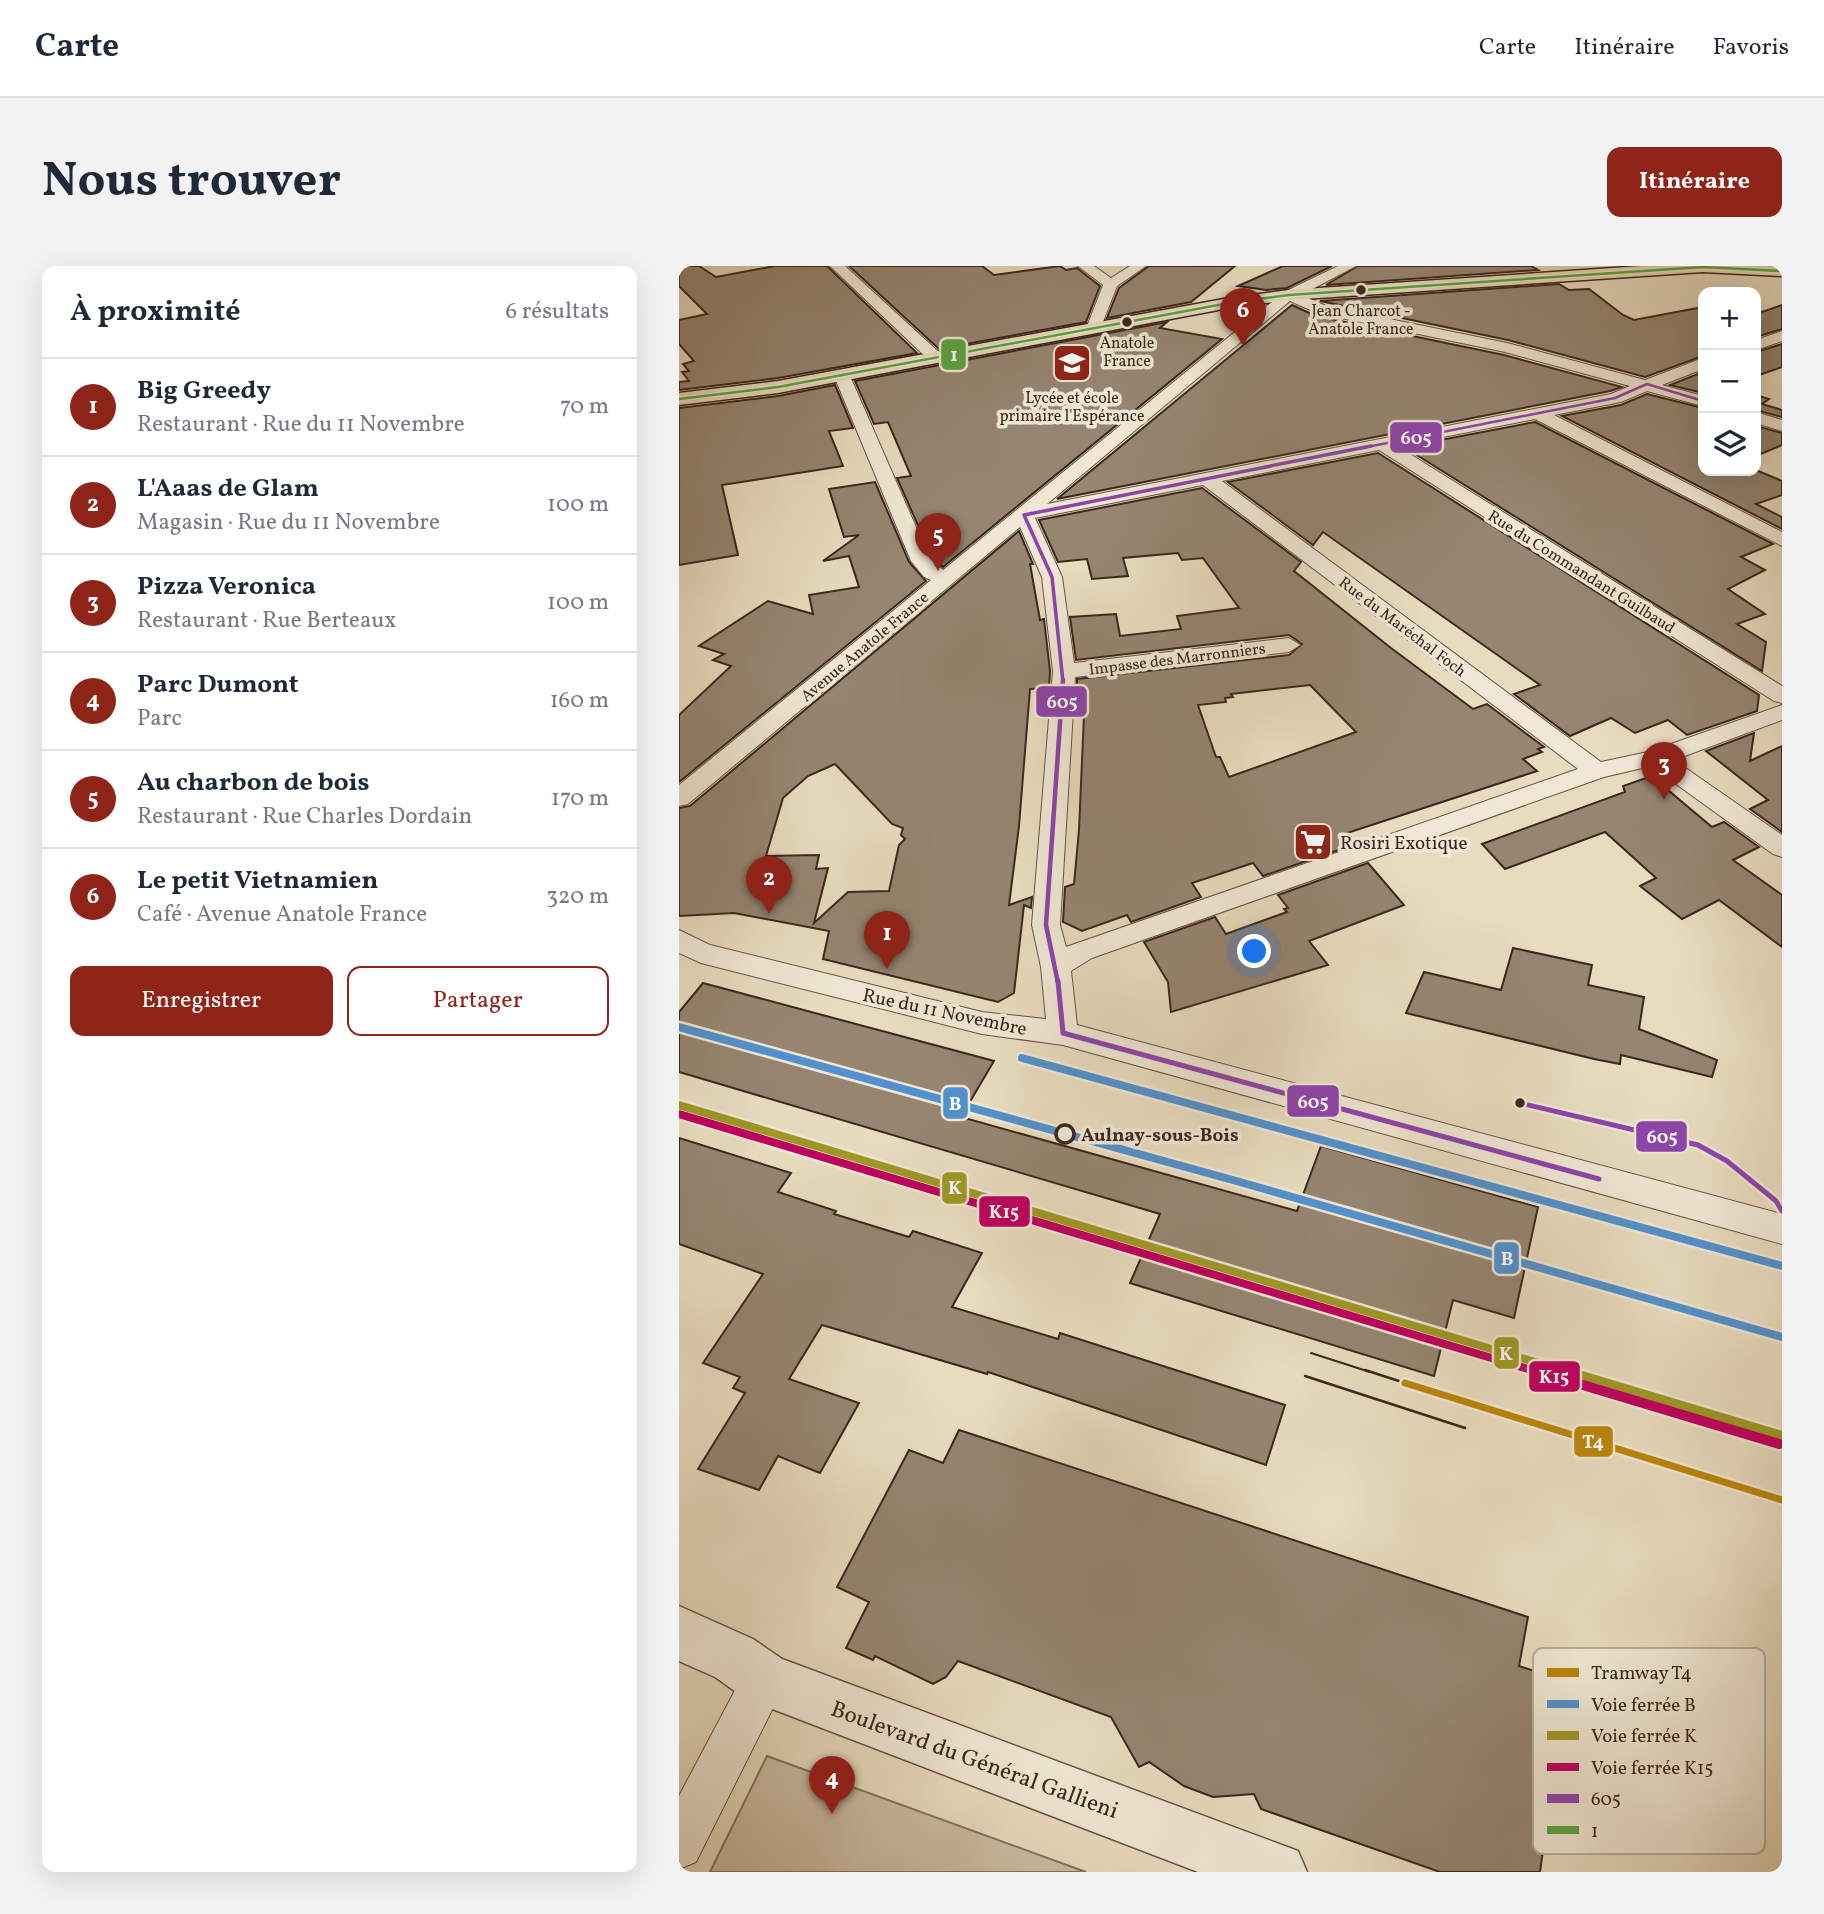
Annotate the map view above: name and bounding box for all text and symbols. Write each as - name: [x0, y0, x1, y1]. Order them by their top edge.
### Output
- text: Carte: [35, 25, 119, 71]
- text: Carte: [1479, 31, 1536, 65]
- text: Itinéraire: [1574, 31, 1675, 65]
- text: Favoris: [1713, 31, 1789, 65]
- button: Itinéraire: [1607, 147, 1782, 217]
- text: Nous trouver: [42, 148, 341, 217]
- marker: Jean Charcot - Anatole France: [1354, 283, 1368, 297]
- map controls: [1698, 287, 1761, 476]
- button: +: [1698, 287, 1761, 350]
- pin: 6: [1220, 288, 1266, 346]
- text: À proximité: [70, 291, 241, 333]
- text: 6 résultats: [505, 296, 609, 328]
- place label: Jean Charcot - Anatole France: [1308, 301, 1414, 341]
- marker: Anatole France: [1120, 315, 1134, 329]
- place label: Anatole France: [1100, 333, 1154, 373]
- line badge: 1: [940, 338, 967, 371]
- school or university icon: Lycée et école primaire l'Espérance: [1051, 342, 1093, 384]
- text: 1: [950, 343, 958, 369]
- button: −: [1698, 350, 1761, 413]
- text: Big Greedy: [137, 373, 271, 409]
- place label: Lycée et école primaire l'Espérance: [999, 388, 1145, 428]
- text: 1: [88, 391, 98, 423]
- text: 70 m: [560, 391, 609, 423]
- text: Restaurant · Rue du 11 Novembre: [137, 409, 465, 441]
- button: layers: [1698, 413, 1761, 476]
- line badge: 605: [1389, 421, 1443, 454]
- text: 605: [1400, 426, 1432, 452]
- text: L'Aaas de Glam: [137, 471, 319, 507]
- text: 2: [87, 489, 99, 521]
- text: 100 m: [547, 489, 609, 521]
- street label: Rue du Commandant Guilbaud: [1483, 506, 1679, 640]
- text: Magasin · Rue du 11 Novembre: [137, 507, 440, 539]
- pin: 5: [915, 513, 961, 571]
- text: Pizza Veronica: [137, 569, 316, 605]
- street label: Rue du Maréchal Foch: [1334, 572, 1470, 683]
- text: 3: [87, 587, 99, 619]
- text: 100 m: [547, 587, 609, 619]
- street label: Avenue Anatole France: [797, 587, 934, 708]
- text: Restaurant · Rue Berteaux: [137, 605, 396, 637]
- street label: Impasse des Marronniers: [1088, 638, 1267, 682]
- text: Parc Dumont: [137, 667, 299, 703]
- text: 4: [86, 685, 100, 717]
- text: 160 m: [550, 685, 609, 717]
- line badge: 605: [1035, 685, 1088, 718]
- text: 605: [1046, 690, 1078, 716]
- text: Parc: [137, 703, 182, 735]
- pin: 3: [1641, 742, 1687, 800]
- text: Au charbon de bois: [137, 765, 370, 801]
- text: 5: [87, 783, 99, 815]
- text: 170 m: [551, 783, 609, 815]
- text: Restaurant · Rue Charles Dordain: [137, 801, 472, 833]
- supermarket icon: Rosiri Exotique: [1292, 821, 1334, 863]
- place label: Rosiri Exotique: [1340, 831, 1468, 857]
- pin: 2: [746, 856, 792, 914]
- text: Le petit Vietnamien: [137, 863, 378, 899]
- text: 6: [87, 881, 99, 913]
- text: 320 m: [546, 881, 609, 913]
- text: Café · Avenue Anatole France: [137, 899, 427, 931]
- pin: 1: [864, 911, 910, 969]
- your location: [1237, 934, 1271, 968]
- button: Enregistrer: [70, 966, 333, 1036]
- button: Partager: [347, 966, 609, 1036]
- street label: Rue du 11 Novembre: [860, 983, 1029, 1043]
- line badge: 605: [1286, 1084, 1340, 1118]
- line badge: B: [942, 1086, 969, 1120]
- text: 605: [1297, 1090, 1329, 1116]
- text: B: [949, 1092, 961, 1118]
- unlabelled marker: [1513, 1096, 1527, 1110]
- line badge: 605: [1635, 1120, 1688, 1153]
- place label: Aulnay-sous-Bois: [1081, 1123, 1239, 1149]
- marker: Aulnay-sous-Bois: [1055, 1124, 1075, 1144]
- text: 605: [1646, 1125, 1678, 1151]
- line badge: K: [941, 1171, 968, 1205]
- text: K: [948, 1176, 962, 1202]
- line badge: K15: [978, 1195, 1031, 1228]
- text: K15: [989, 1200, 1019, 1226]
- line badge: B: [1493, 1241, 1520, 1275]
- text: B: [1501, 1247, 1513, 1273]
- line badge: K: [1493, 1336, 1520, 1370]
- text: K: [1499, 1342, 1513, 1368]
- line badge: K15: [1528, 1360, 1581, 1393]
- text: K15: [1539, 1365, 1569, 1391]
- line badge: T4: [1573, 1425, 1614, 1458]
- text: T4: [1582, 1430, 1604, 1456]
- legend: [1533, 1648, 1765, 1854]
- text: Tramway T4: [1591, 1661, 1692, 1687]
- text: Voie ferrée B: [1591, 1693, 1696, 1719]
- street label: Boulevard du Général Gallieni: [826, 1694, 1123, 1828]
- text: Voie ferrée K: [1591, 1724, 1697, 1750]
- pin: 4: [809, 1756, 855, 1814]
- text: Voie ferrée K15: [1591, 1756, 1714, 1782]
- text: 605: [1591, 1787, 1621, 1813]
- text: 1: [1591, 1819, 1598, 1845]

